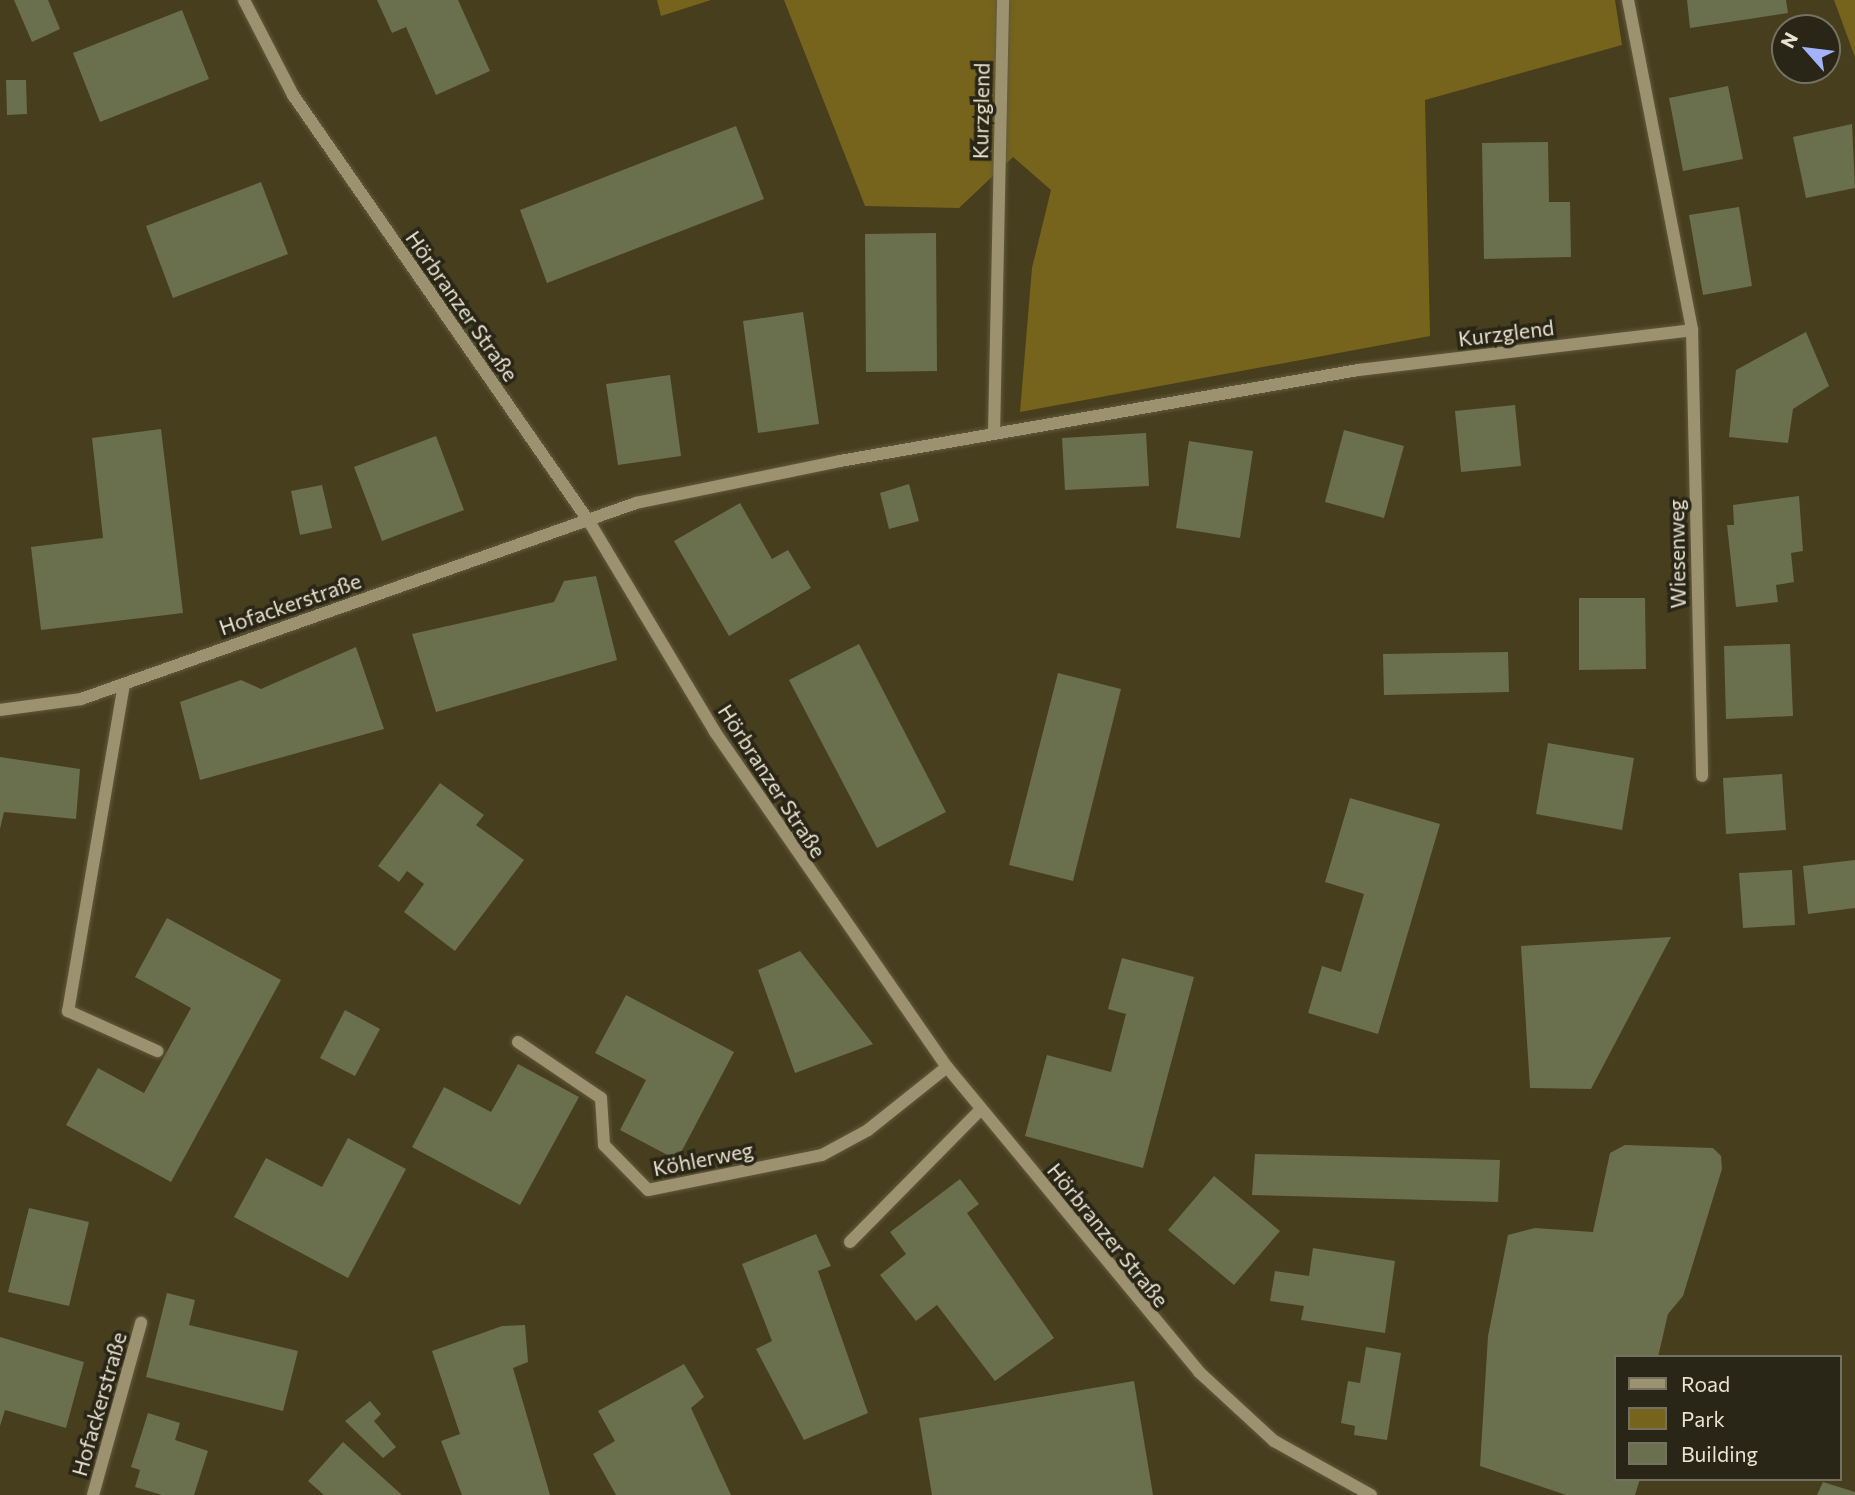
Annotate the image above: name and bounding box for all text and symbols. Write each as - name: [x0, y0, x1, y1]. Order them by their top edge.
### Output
- north arrow: [1771, 14, 1841, 84]
- text: N: [1775, 28, 1802, 52]
- street label: Kurzglend: [968, 63, 994, 159]
- street label: Hörbranzer Straße: [401, 226, 523, 386]
- street label: Kurzglend: [1457, 315, 1555, 351]
- street label: Wiesenweg: [1663, 499, 1691, 609]
- street label: Hofackerstraße: [216, 568, 364, 640]
- street label: Hörbranzer Straße: [713, 700, 831, 862]
- street label: Köhlerweg: [651, 1137, 755, 1181]
- street label: Hörbranzer Straße: [1042, 1158, 1174, 1312]
- street label: Hofackerstraße: [66, 1329, 132, 1479]
- legend: [1614, 1355, 1841, 1481]
- text: Road: [1681, 1371, 1730, 1396]
- text: Park: [1681, 1406, 1725, 1431]
- text: Building: [1681, 1441, 1758, 1466]

